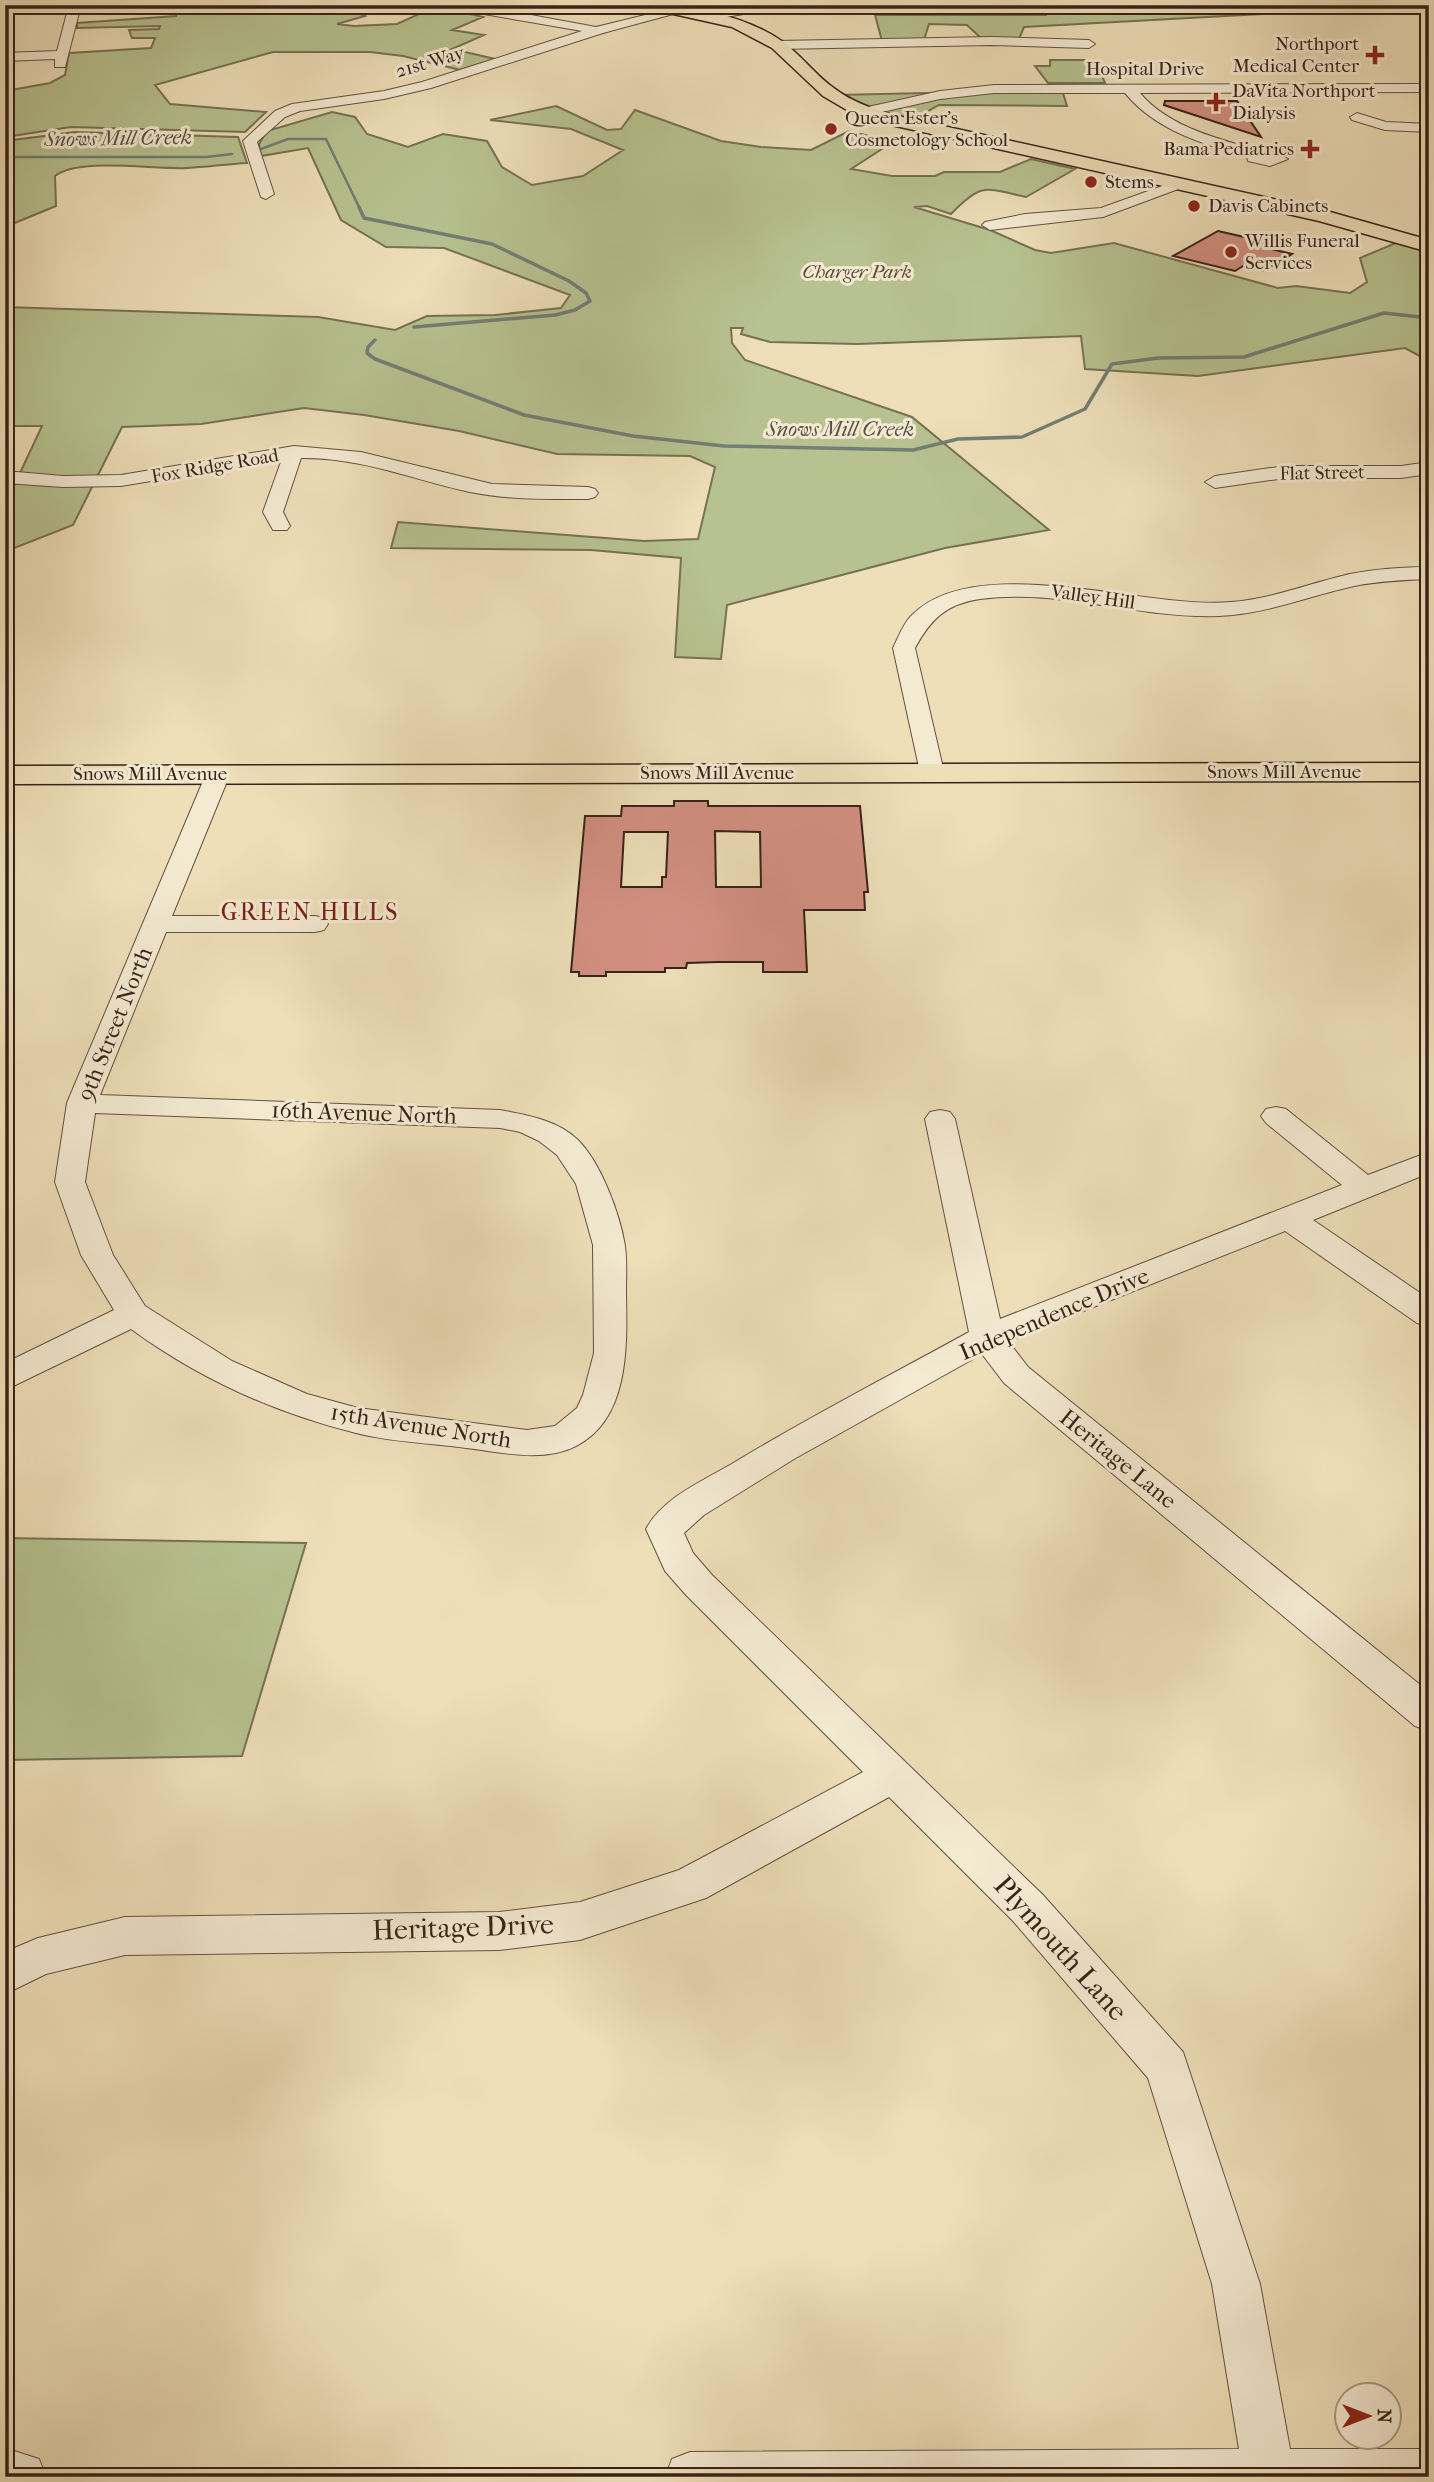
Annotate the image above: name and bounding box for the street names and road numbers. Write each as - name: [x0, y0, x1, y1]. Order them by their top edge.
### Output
- street label: 21st Way: [393, 41, 468, 82]
- street label: Hospital Drive: [1086, 58, 1204, 80]
- street label: Fox Ridge Road: [150, 444, 281, 488]
- street label: Flat Street: [1279, 461, 1365, 485]
- street label: Valley Hill: [1048, 580, 1137, 614]
- street label: Snows Mill Avenue: [1207, 761, 1361, 783]
- street label: Snows Mill Avenue: [640, 762, 794, 784]
- street label: Snows Mill Avenue: [73, 763, 227, 785]
- street label: 9th Street North: [72, 943, 158, 1105]
- street label: 16th Avenue North: [271, 1096, 457, 1130]
- street label: Independence Drive: [955, 1262, 1153, 1366]
- street label: 15th Avenue North: [329, 1398, 513, 1454]
- street label: Heritage Lane: [1054, 1404, 1182, 1514]
- street label: Plymouth Lane: [987, 1869, 1135, 2027]
- street label: Heritage Drive: [372, 1907, 555, 1947]

